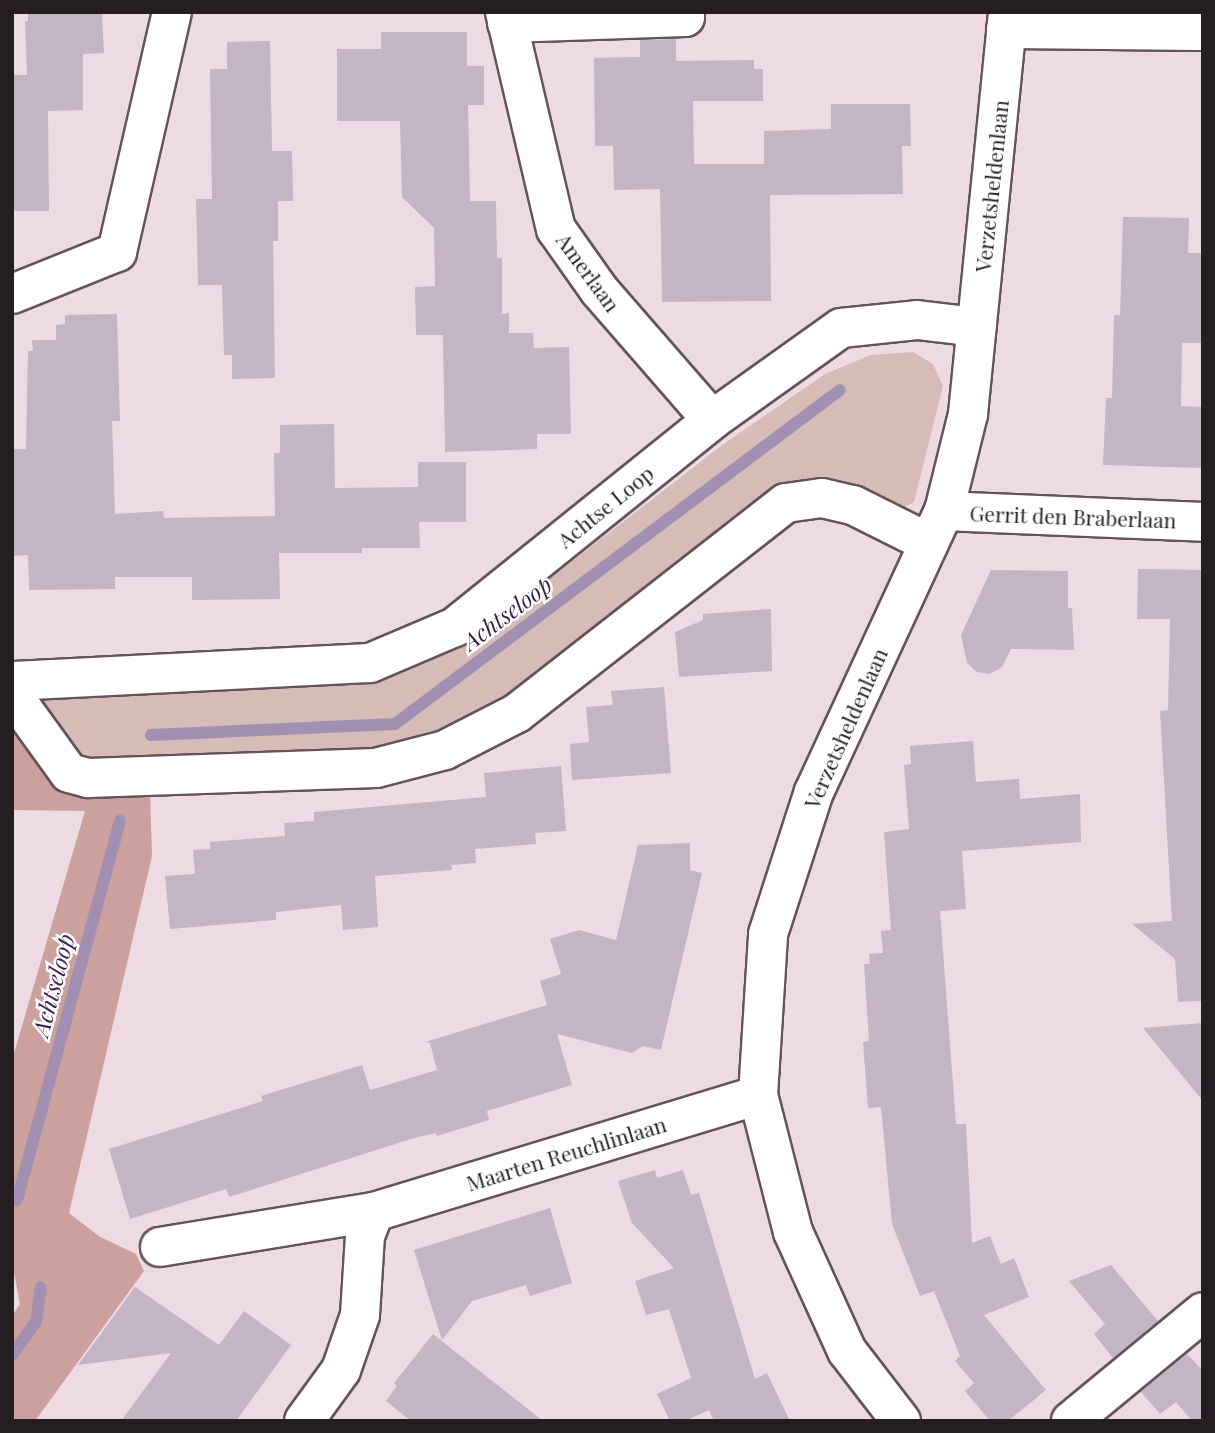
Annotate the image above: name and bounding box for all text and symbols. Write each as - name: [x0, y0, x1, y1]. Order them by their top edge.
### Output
- street label: Verzetsheldenlaan: [969, 99, 1013, 273]
- street label: Amerlaan: [552, 228, 626, 316]
- street label: Achtse Loop: [552, 460, 658, 552]
- street label: Gerrit den Braberlaan: [969, 500, 1177, 532]
- water label: Achtseloop: [457, 571, 557, 655]
- street label: Verzetsheldenlaan: [798, 644, 892, 812]
- water label: Achtseloop: [26, 931, 80, 1039]
- street label: Maarten Reuchlinlaan: [463, 1111, 669, 1195]

